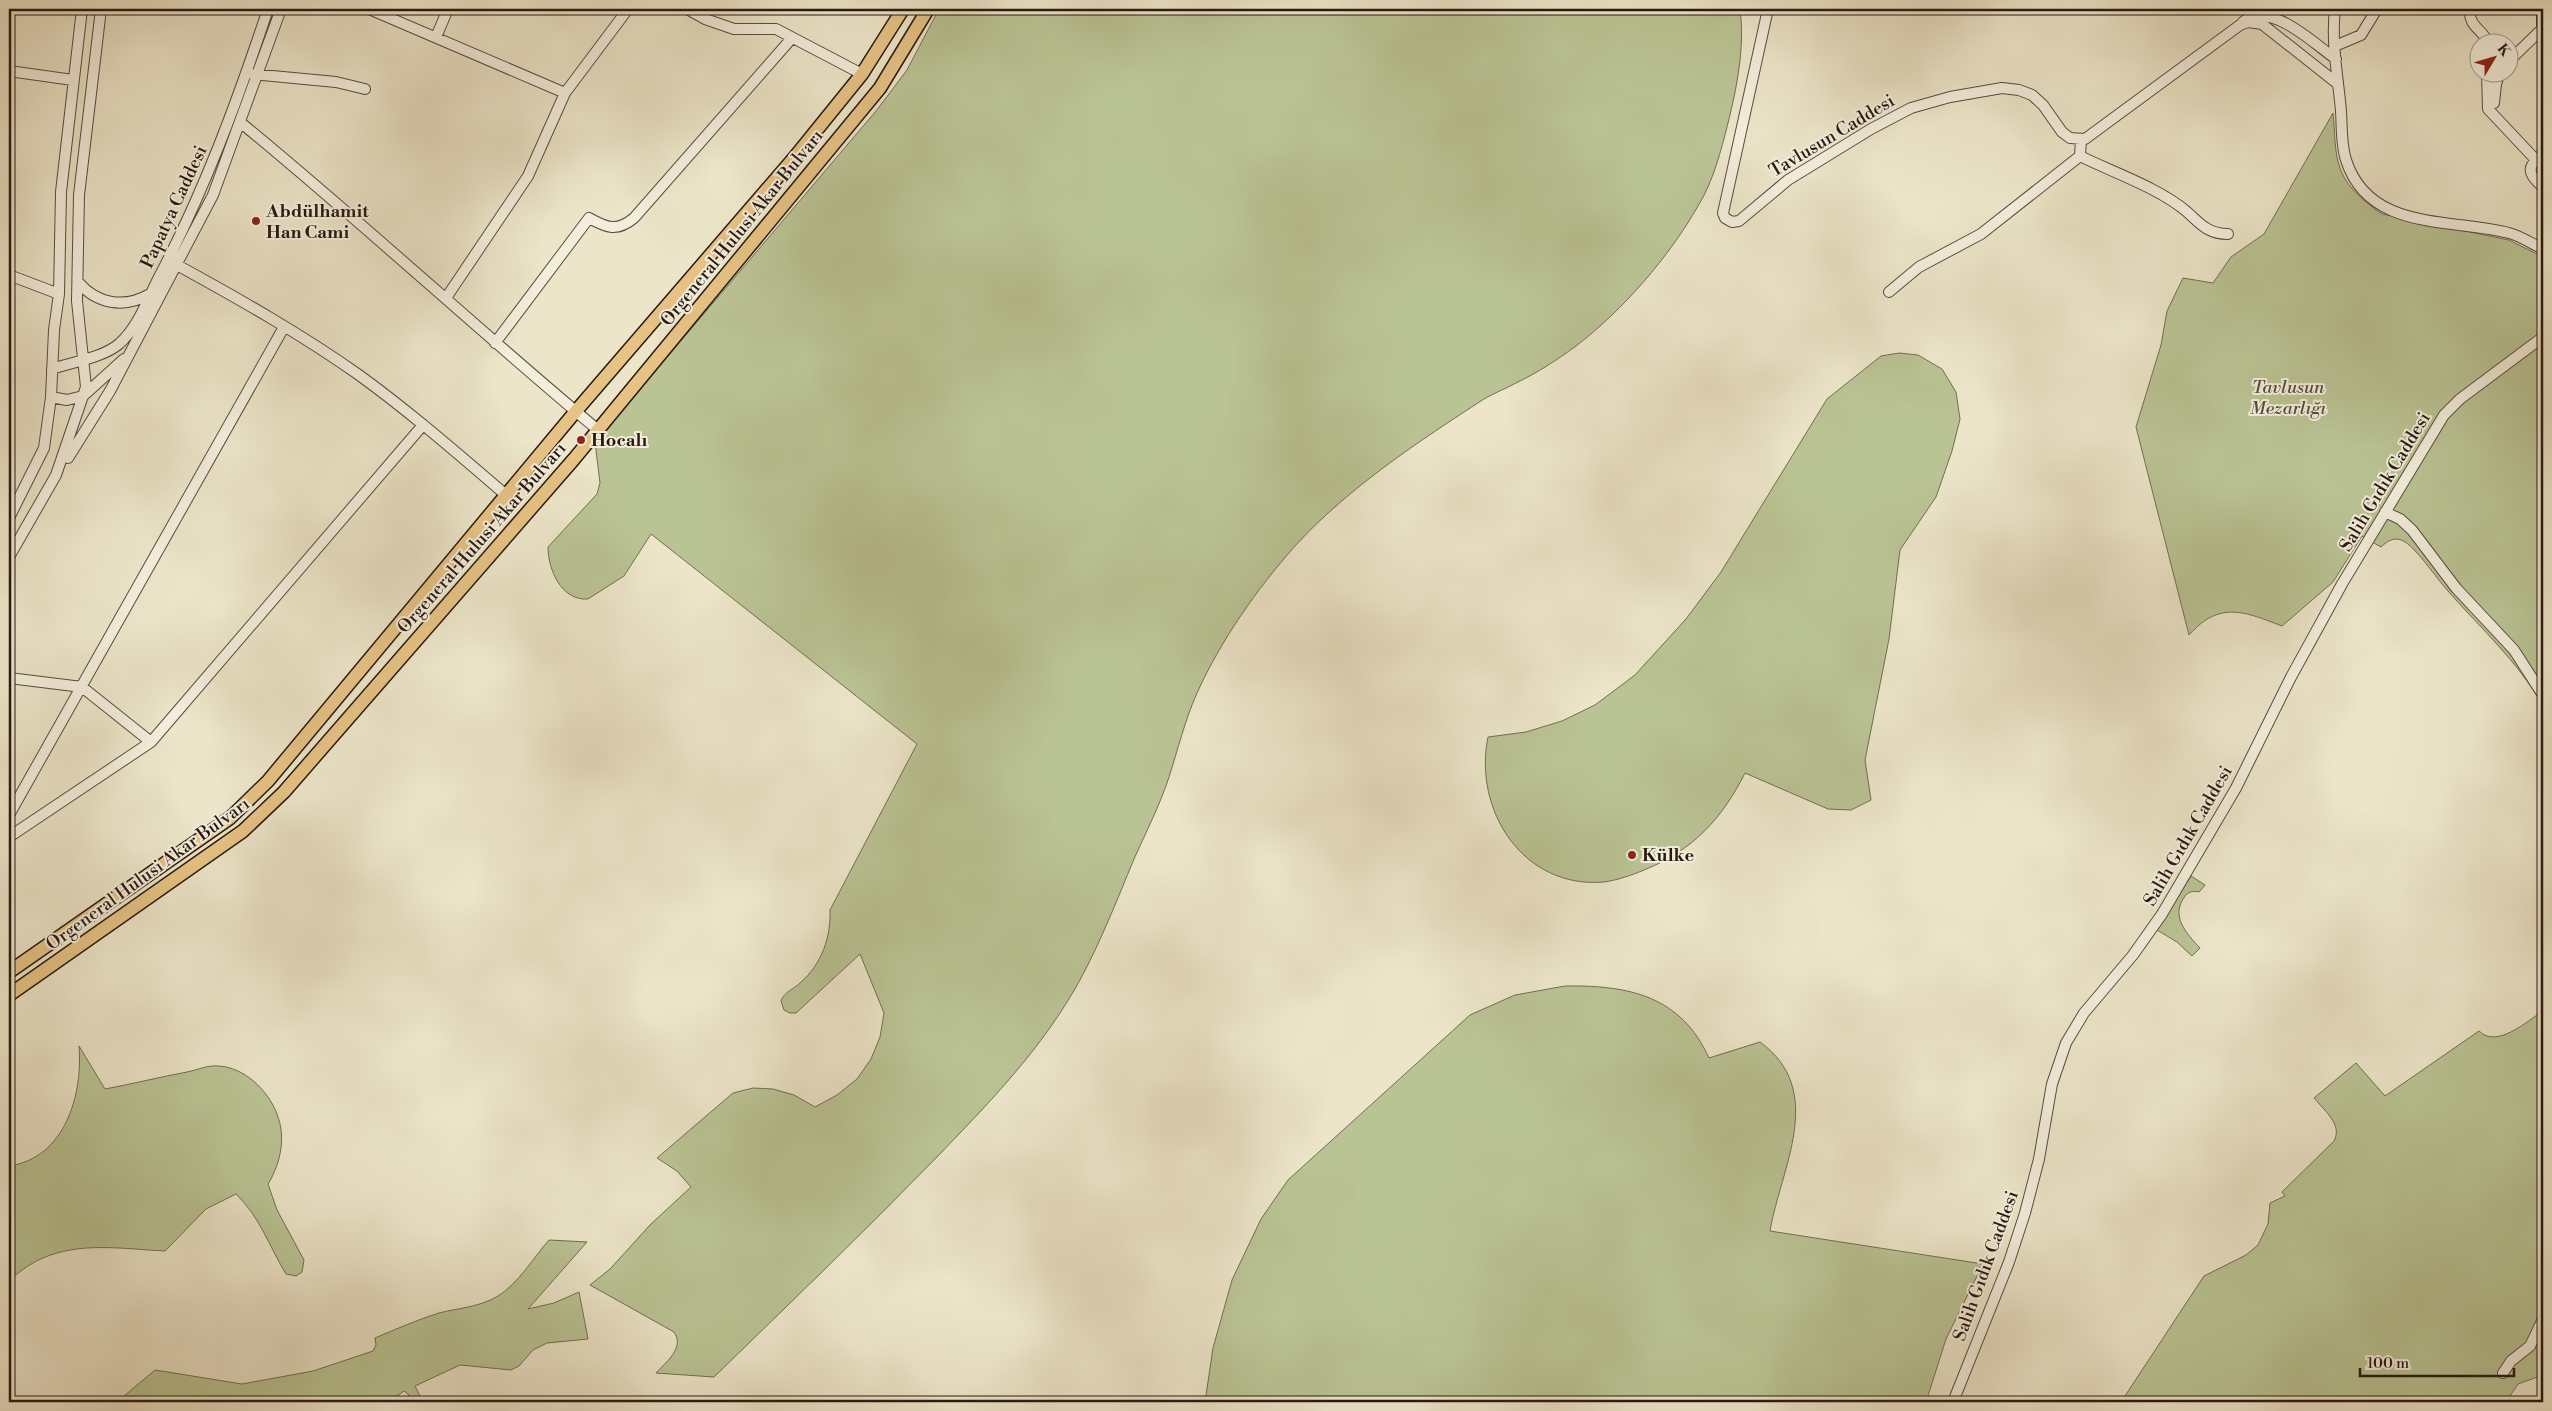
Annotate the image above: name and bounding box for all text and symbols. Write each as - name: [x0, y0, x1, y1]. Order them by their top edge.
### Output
- north arrow: [2470, 32, 2520, 82]
- text: K: [2493, 41, 2514, 61]
- street label: Tavlusun Caddesi: [1765, 89, 1899, 183]
- street label: Orgeneral Hulusi Akar Bulvarı: [656, 125, 828, 331]
- street label: Papatya Caddesi: [136, 142, 212, 272]
- place label: Abdülhamit Han Cami: [265, 200, 369, 244]
- marker: Abdülhamit Han Cami: [250, 215, 262, 227]
- park label: Tavlusun Mezarlığı: [2250, 376, 2327, 420]
- street label: Salih Gıdık Caddesi: [2334, 408, 2436, 556]
- place label: Hocalı: [591, 429, 647, 452]
- marker: Hocalı: [575, 434, 587, 446]
- street label: Orgeneral Hulusi Akar Bulvarı: [392, 437, 572, 639]
- street label: Salih Gıdık Caddesi: [2138, 762, 2238, 910]
- street label: Orgeneral Hulusi Akar Bulvarı: [42, 792, 254, 956]
- place label: Külke: [1642, 844, 1694, 867]
- marker: Külke: [1626, 849, 1638, 861]
- street label: Salih Gıdık Caddesi: [1948, 1188, 2024, 1344]
- scale bar: [2360, 1346, 2513, 1378]
- text: 100 m: [2367, 1354, 2409, 1373]

